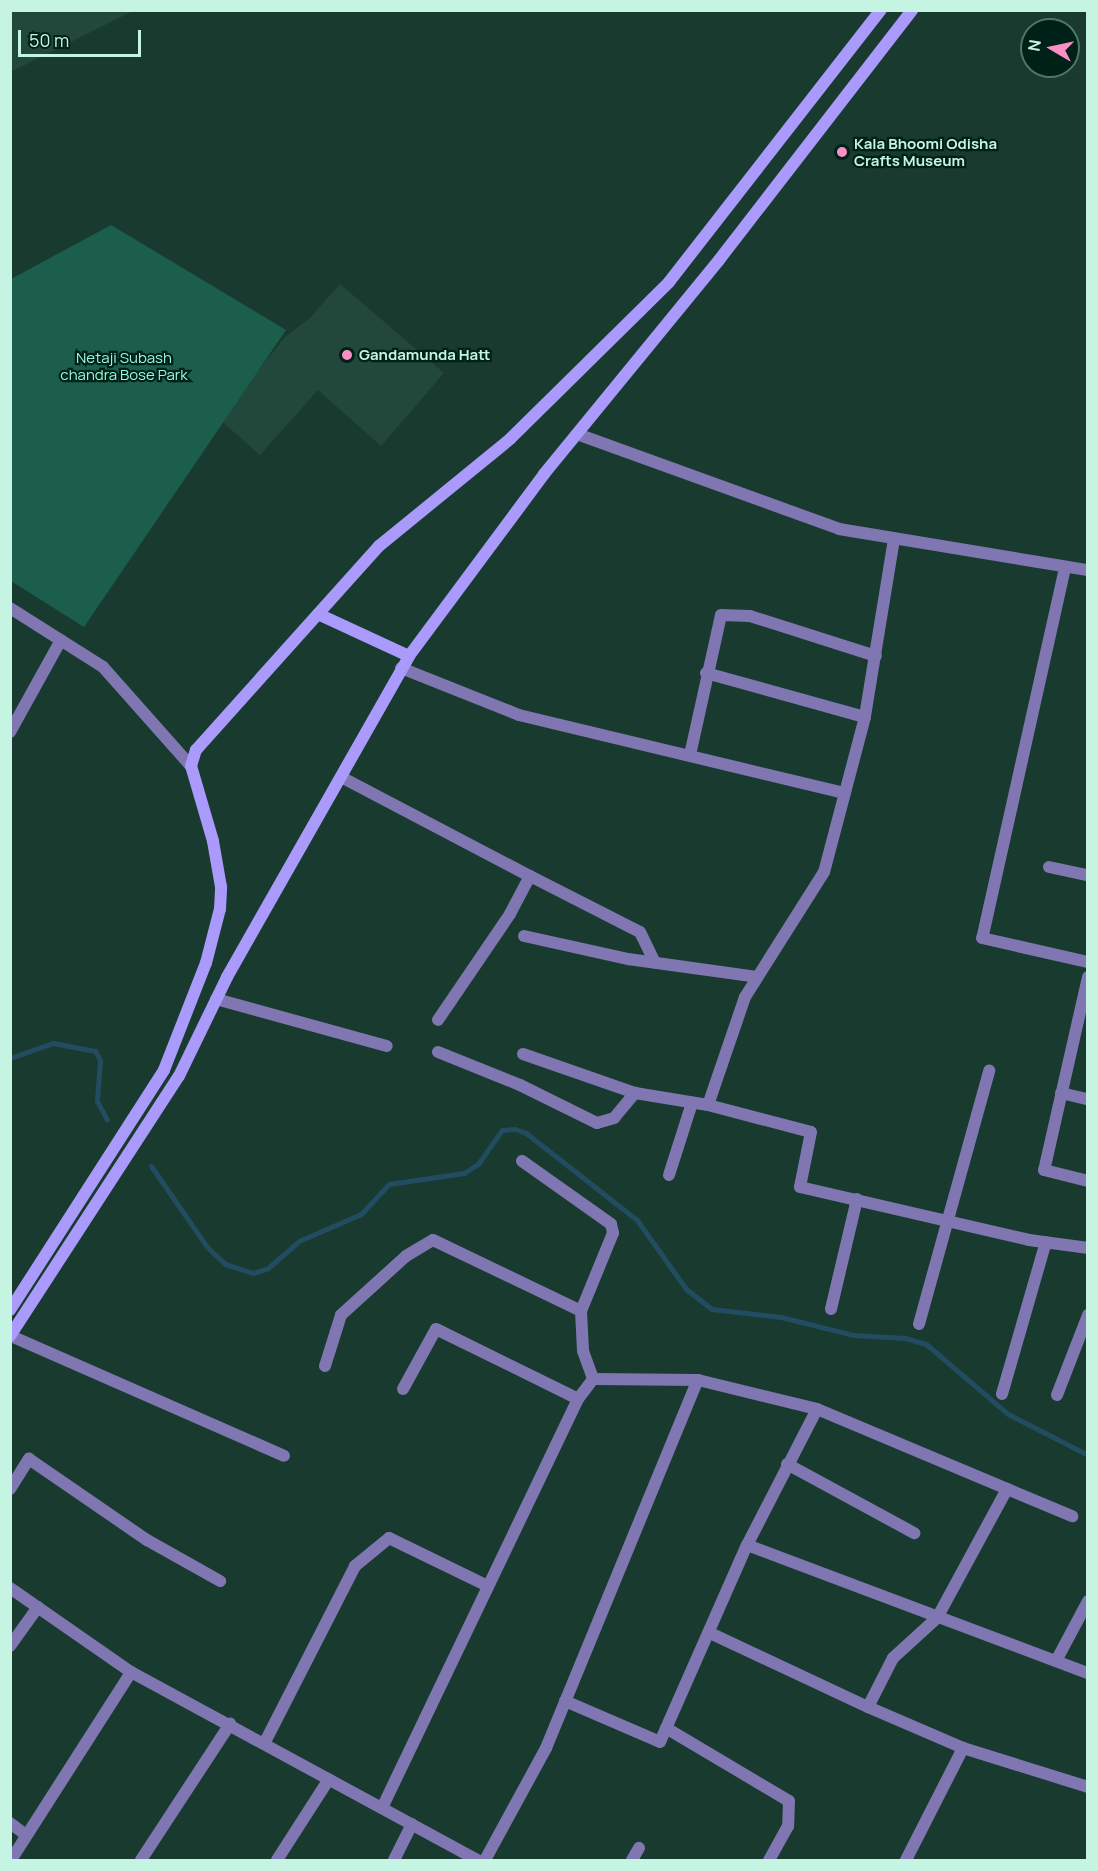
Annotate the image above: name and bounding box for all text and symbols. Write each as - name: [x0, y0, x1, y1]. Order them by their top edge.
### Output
- scale bar: [21, 18, 144, 56]
- north arrow: [1020, 18, 1080, 78]
- text: 50 m: [29, 28, 69, 52]
- text: N: [1022, 38, 1046, 53]
- place label: Kala Bhoomi Odisha Crafts Museum: [854, 134, 997, 169]
- marker: Kala Bhoomi Odisha Crafts Museum: [835, 145, 849, 159]
- place label: Gandamunda Hatt: [359, 346, 490, 364]
- park label: Netaji Subash chandra Bose Park: [60, 348, 188, 383]
- marker: Gandamunda Hatt: [340, 348, 354, 362]

